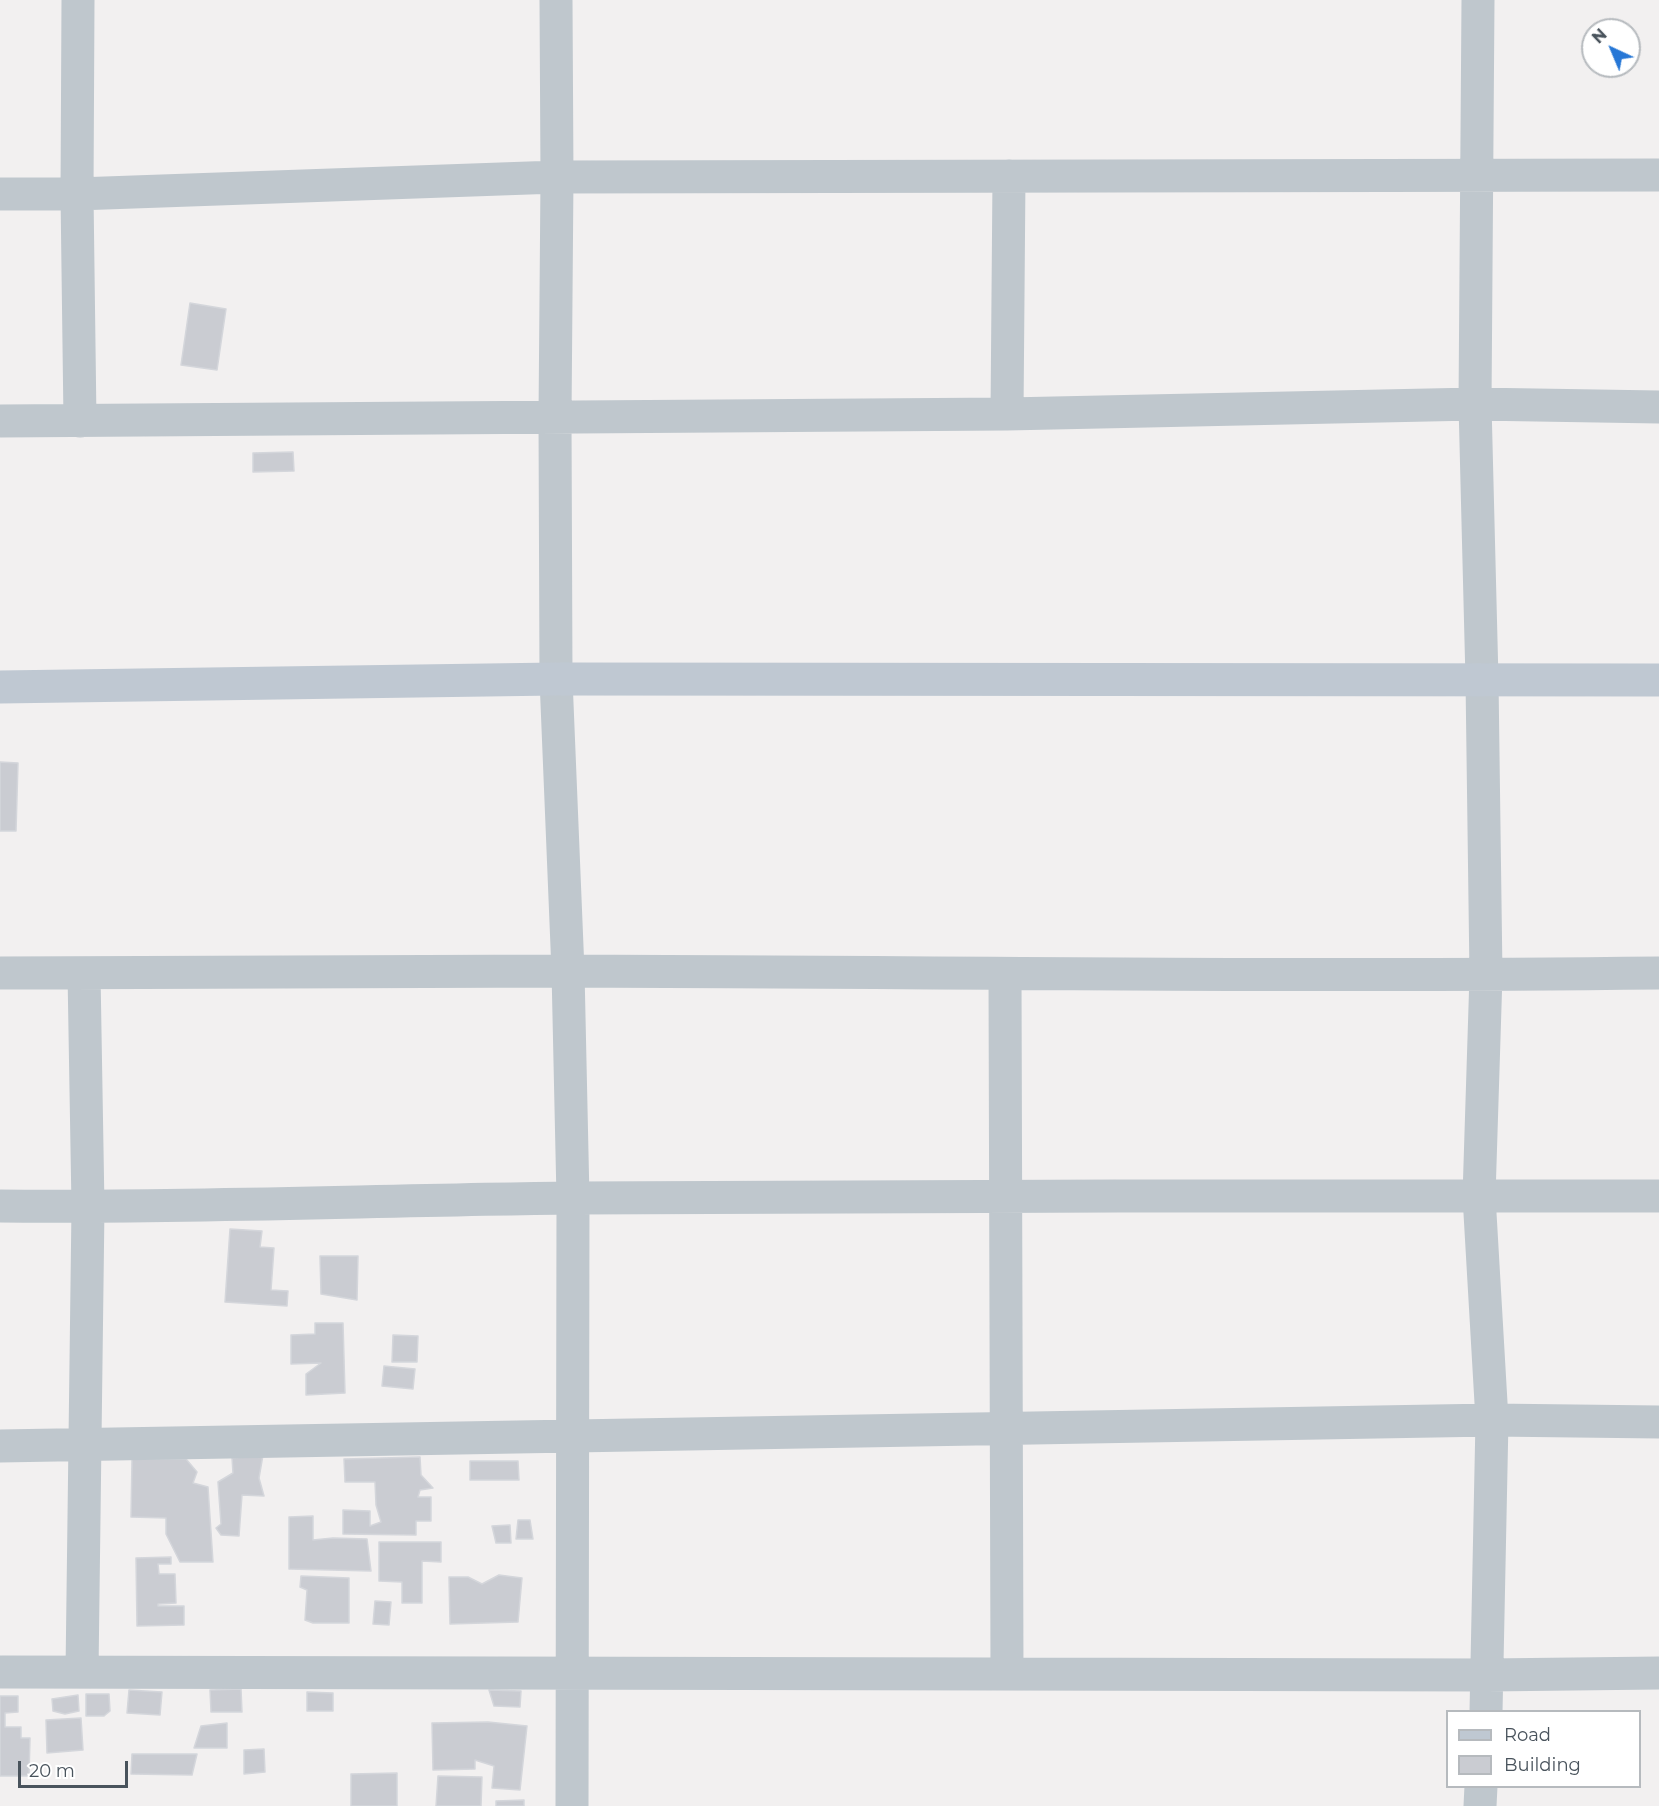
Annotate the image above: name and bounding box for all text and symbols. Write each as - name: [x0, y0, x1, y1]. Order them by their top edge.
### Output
- north arrow: [1581, 18, 1641, 78]
- text: N: [1588, 25, 1611, 47]
- legend: [1446, 1710, 1641, 1788]
- text: Road: [1504, 1724, 1551, 1746]
- scale bar: [21, 1749, 130, 1787]
- text: Building: [1504, 1754, 1581, 1776]
- text: 20 m: [29, 1760, 75, 1782]

